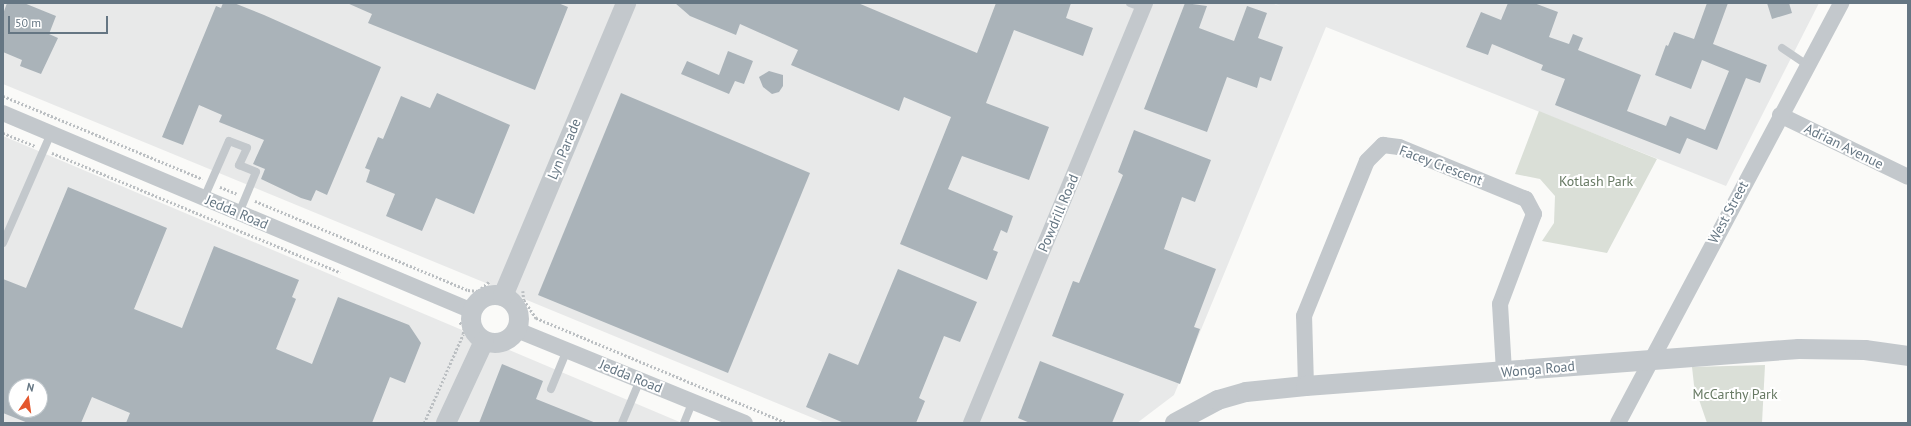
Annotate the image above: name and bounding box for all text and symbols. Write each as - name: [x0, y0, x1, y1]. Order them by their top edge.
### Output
- scale bar: [10, 8, 110, 34]
- text: 50 m: [15, 15, 41, 30]
- street label: Lyn Parade: [544, 116, 584, 182]
- street label: Adrian Avenue: [1802, 120, 1886, 172]
- street label: Facey Crescent: [1397, 141, 1485, 189]
- street label: Powdrill Road: [1034, 172, 1082, 254]
- park label: Kotlash Park: [1559, 173, 1633, 189]
- street label: West Street: [1705, 178, 1751, 246]
- street label: Jedda Road: [203, 191, 271, 233]
- street label: Jedda Road: [597, 356, 665, 396]
- street label: Wonga Road: [1500, 357, 1576, 381]
- north arrow: [8, 378, 48, 418]
- text: N: [25, 380, 36, 395]
- park label: McCarthy Park: [1692, 386, 1778, 402]

